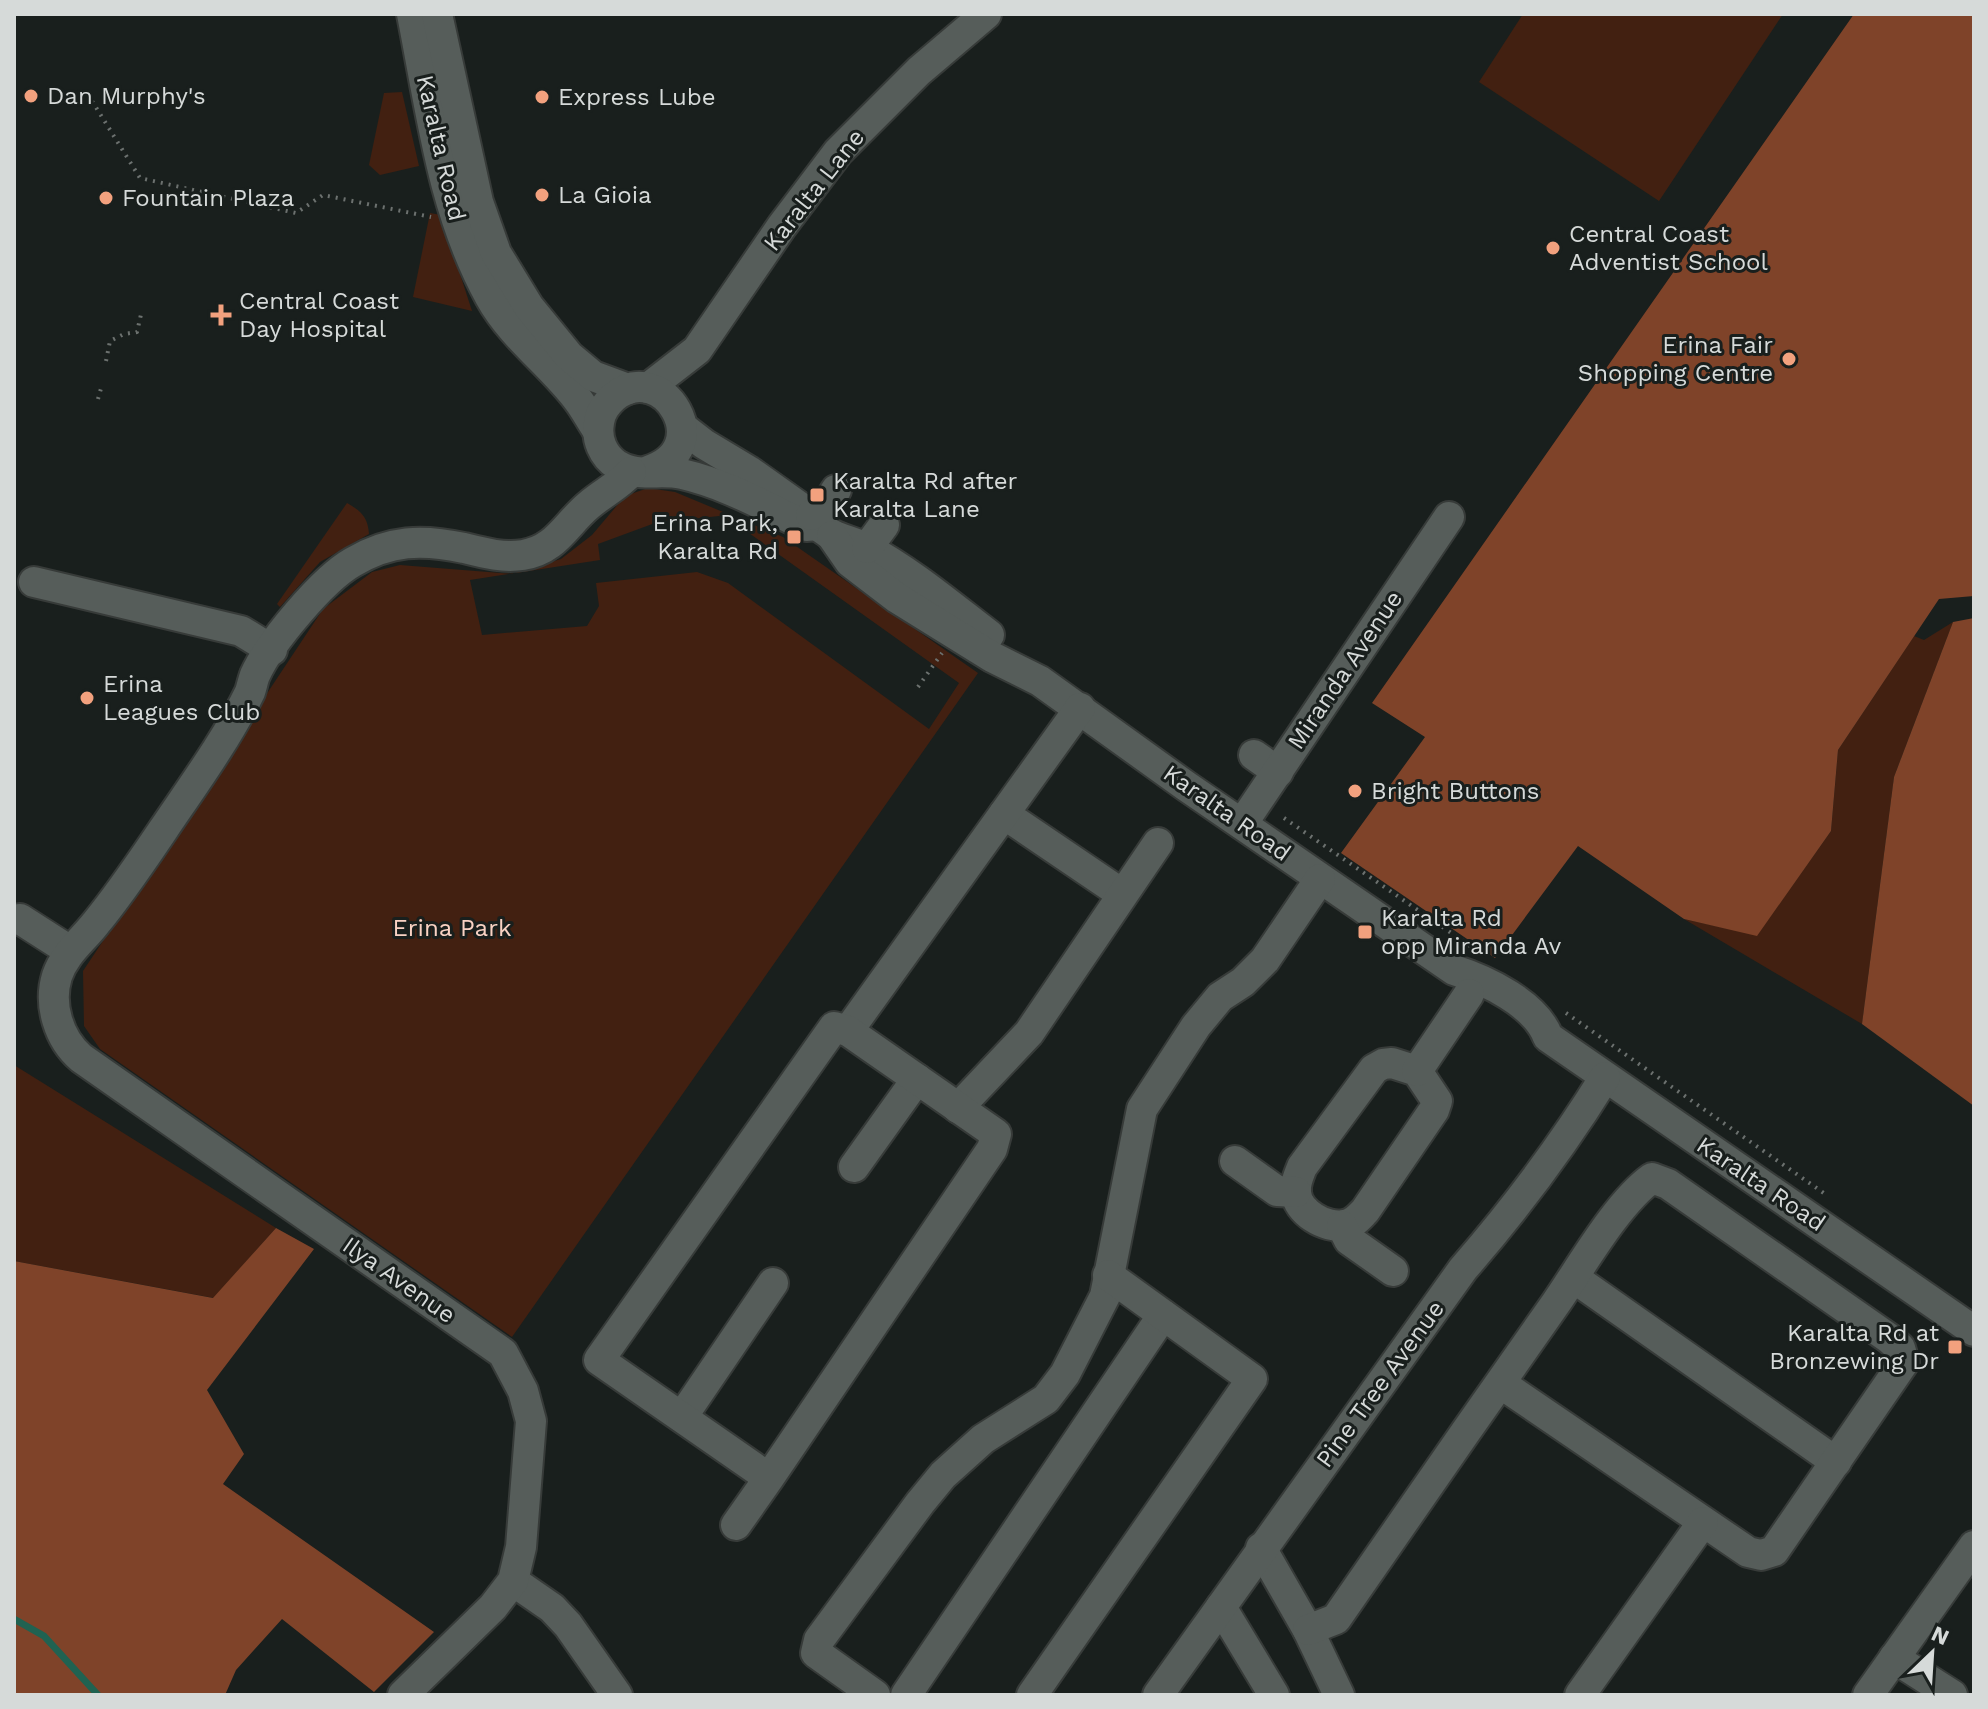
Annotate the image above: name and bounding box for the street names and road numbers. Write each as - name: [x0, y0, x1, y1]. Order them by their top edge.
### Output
- street label: Karalta Road: [411, 72, 471, 224]
- street label: Karalta Lane: [758, 124, 870, 256]
- street label: Miranda Avenue: [1282, 585, 1408, 755]
- street label: Karalta Road: [1158, 759, 1296, 867]
- street label: Karalta Road: [1692, 1131, 1830, 1237]
- street label: Ilya Avenue: [337, 1231, 461, 1329]
- street label: Pine Tree Avenue: [1310, 1295, 1450, 1473]

